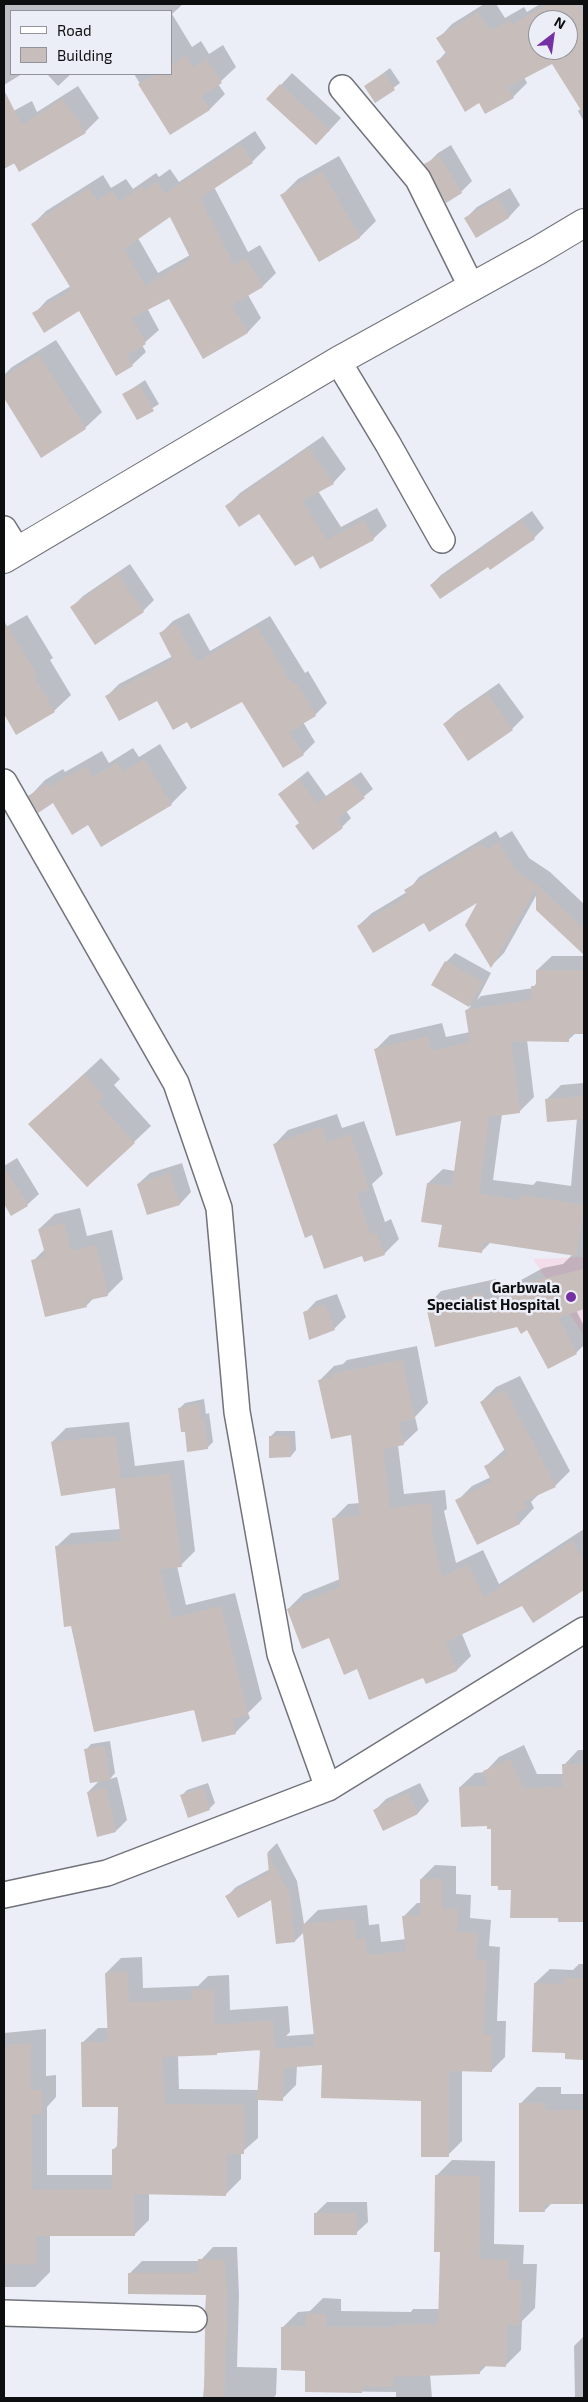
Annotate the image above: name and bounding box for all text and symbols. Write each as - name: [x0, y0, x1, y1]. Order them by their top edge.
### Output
- legend: [10, 10, 172, 75]
- north arrow: [528, 10, 578, 60]
- text: N: [552, 13, 569, 32]
- text: Road: [57, 21, 92, 39]
- text: Building: [57, 46, 112, 64]
- place label: Garbwala Specialist Hospital: [427, 1279, 560, 1314]
- marker: Garbwala Specialist Hospital: [564, 1290, 578, 1304]

